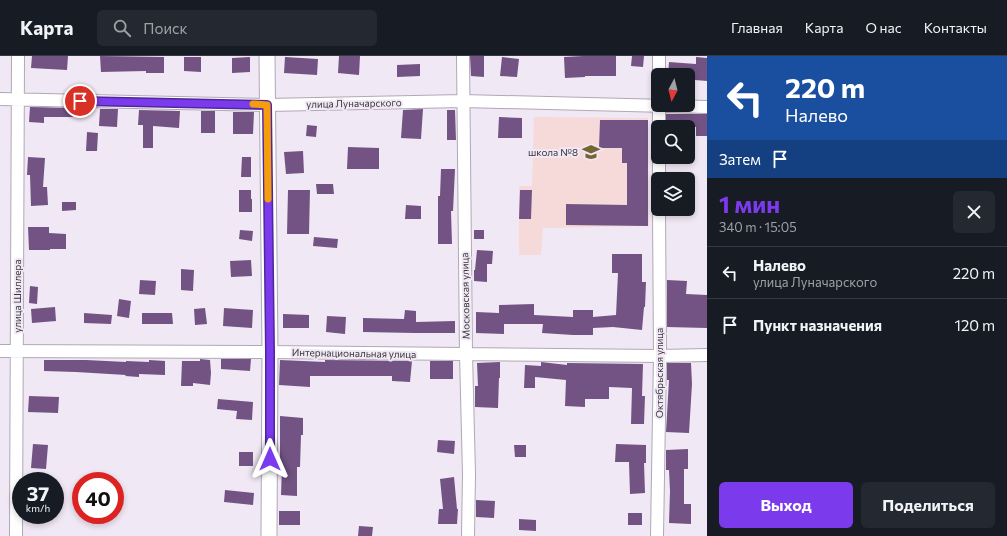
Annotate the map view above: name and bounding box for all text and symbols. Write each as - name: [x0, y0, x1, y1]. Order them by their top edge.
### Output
- search box: [97, 10, 377, 46]
- text: Карта: [20, 16, 73, 39]
- icon: search: [111, 17, 133, 39]
- text: Поиск: [143, 19, 188, 37]
- text: Главная: [731, 19, 783, 36]
- text: Карта: [805, 19, 843, 36]
- text: О нас: [865, 19, 902, 36]
- text: Контакты: [924, 19, 987, 36]
- north arrow: [651, 68, 695, 112]
- map controls: [651, 68, 695, 216]
- text: 220 m: [785, 70, 865, 104]
- icon: left: [719, 72, 771, 124]
- pin: [63, 84, 97, 118]
- icon: arrive: [69, 90, 91, 112]
- street label: улица Луначарского: [306, 96, 402, 110]
- text: Налево: [785, 104, 848, 126]
- button: search: [651, 120, 695, 164]
- school or university icon: школа №8: [581, 142, 601, 162]
- place label: школа №8: [528, 146, 578, 158]
- icon: arrive: [769, 148, 791, 170]
- text: Затем: [719, 150, 761, 168]
- button: layers: [651, 172, 695, 216]
- text: 1 мин: [719, 189, 780, 218]
- button: close: [953, 191, 995, 233]
- text: 340 m · 15:05: [719, 219, 797, 235]
- street label: Московская улица: [458, 252, 472, 340]
- text: Налево: [753, 256, 806, 274]
- street label: улица Шиллера: [11, 259, 23, 333]
- icon: left: [719, 262, 741, 284]
- text: 220 m: [953, 264, 995, 282]
- text: улица Луначарского: [753, 274, 877, 290]
- icon: arrive: [719, 314, 741, 336]
- text: Пункт назначения: [753, 316, 882, 334]
- text: 120 m: [955, 316, 995, 334]
- street label: Октябрьская улица: [653, 328, 665, 418]
- street label: Интернациональная улица: [292, 346, 416, 360]
- position arrow: [249, 438, 291, 480]
- speed limit sign: 40: [72, 472, 124, 524]
- text: 37: [27, 481, 49, 505]
- button: Выход: [719, 482, 853, 528]
- button: Поделиться: [861, 482, 995, 528]
- text: km/h: [26, 502, 50, 514]

